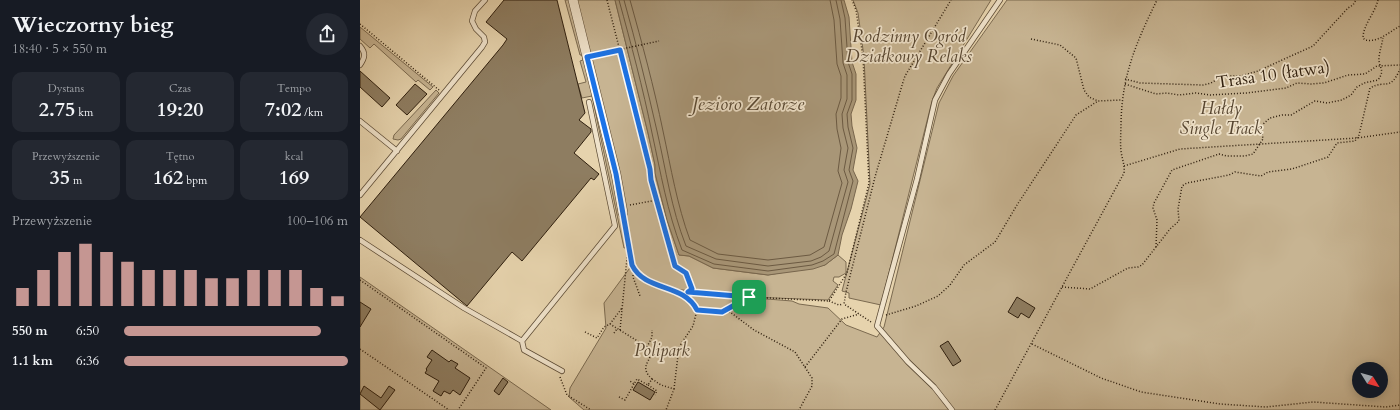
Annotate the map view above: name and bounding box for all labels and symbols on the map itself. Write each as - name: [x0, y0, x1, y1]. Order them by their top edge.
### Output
- park label: Rodzinny Ogród Działkowy Relaks: [846, 25, 972, 68]
- street label: Trasa 10 (łatwa): [1215, 55, 1332, 94]
- water label: Jezioro Zatorze: [688, 92, 805, 117]
- park label: Hałdy Single Track: [1180, 97, 1263, 140]
- pin: [732, 280, 766, 314]
- park label: Polipark: [634, 339, 690, 362]
- north arrow: [1352, 362, 1388, 398]

